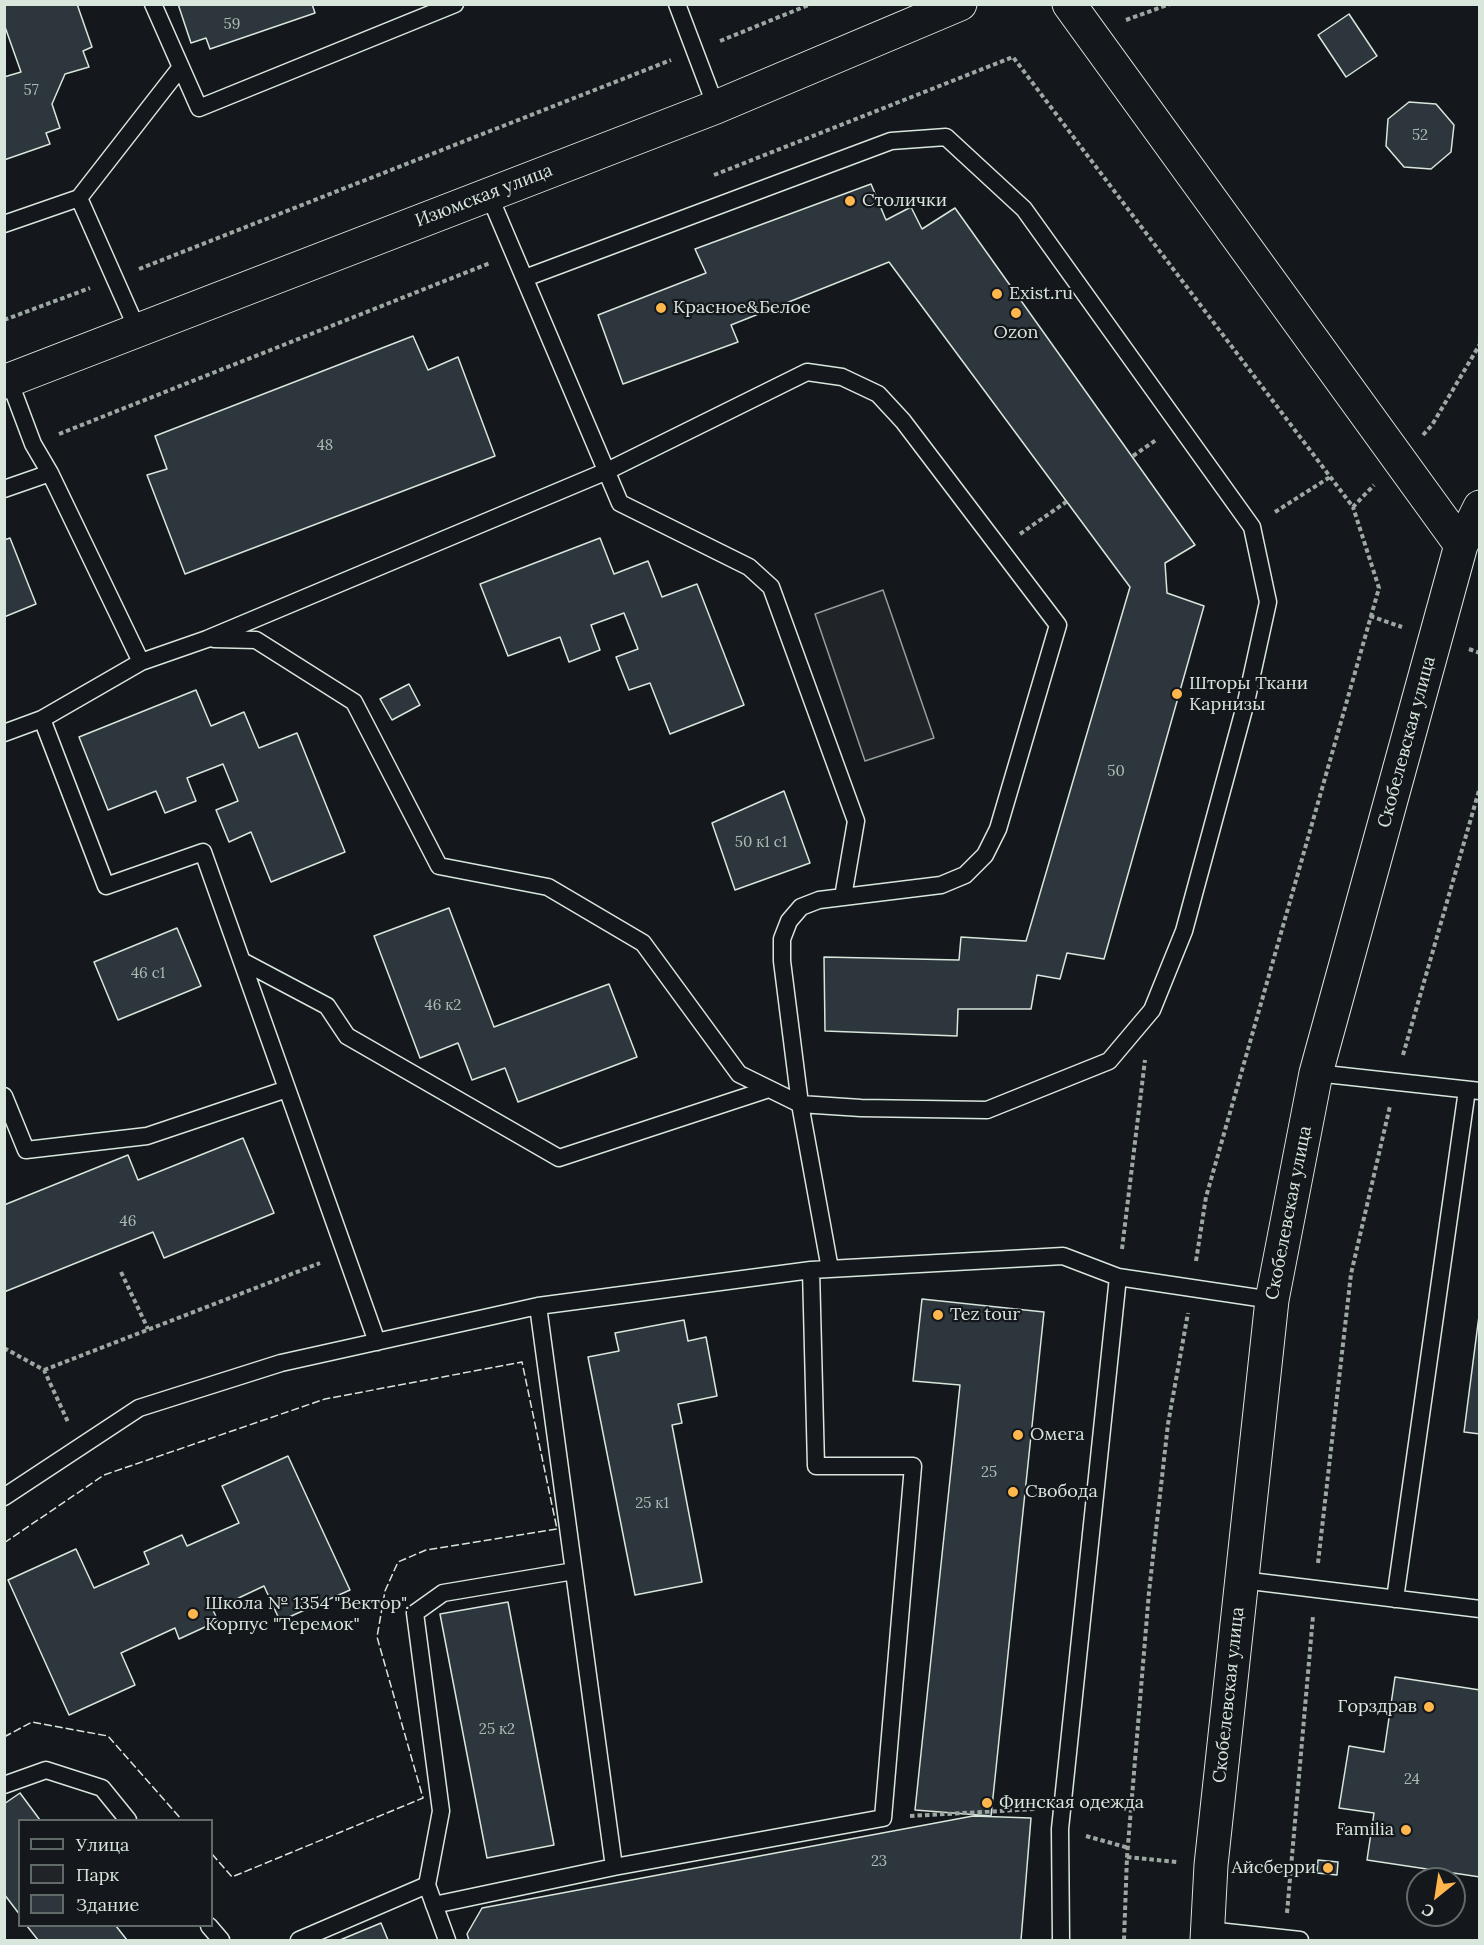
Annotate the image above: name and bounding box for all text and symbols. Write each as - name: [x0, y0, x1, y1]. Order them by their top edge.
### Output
- house number: 59: [224, 16, 240, 34]
- house number: 57: [23, 82, 39, 100]
- house number: 52: [1412, 127, 1428, 145]
- street label: Изюмская улица: [412, 160, 556, 232]
- place label: Столички: [862, 190, 947, 212]
- marker: Столички: [843, 194, 857, 208]
- place label: Exist.ru: [1009, 283, 1073, 305]
- marker: Exist.ru: [990, 287, 1004, 301]
- place label: Красное&Белое: [673, 297, 811, 319]
- marker: Красное&Белое: [654, 301, 668, 315]
- marker: Ozon: [1009, 306, 1023, 320]
- place label: Ozon: [994, 322, 1038, 344]
- house number: 48: [317, 437, 333, 455]
- street label: Скобелевская улица: [1374, 654, 1440, 830]
- place label: Шторы Ткани Карнизы: [1189, 673, 1308, 716]
- marker: Шторы Ткани Карнизы: [1170, 687, 1184, 701]
- house number: 50: [1107, 763, 1125, 781]
- house number: 50 к1 с1: [735, 834, 787, 852]
- house number: 46 с1: [131, 965, 165, 983]
- house number: 46 к2: [425, 997, 461, 1015]
- street label: Скобелевская улица: [1262, 1124, 1316, 1302]
- house number: 46: [120, 1213, 136, 1231]
- place label: Tez tour: [950, 1304, 1020, 1326]
- marker: Tez tour: [931, 1308, 945, 1322]
- place label: Омега: [1030, 1424, 1085, 1446]
- marker: Омега: [1011, 1428, 1025, 1442]
- house number: 25: [981, 1464, 997, 1482]
- place label: Свобода: [1025, 1481, 1098, 1503]
- marker: Свобода: [1006, 1485, 1020, 1499]
- house number: 25 к1: [635, 1495, 669, 1513]
- place label: Школа № 1354 "Вектор". Корпус "Теремок": [205, 1593, 409, 1636]
- street label: Скобелевская улица: [1209, 1606, 1249, 1784]
- marker: Школа № 1354 "Вектор". Корпус "Теремок": [186, 1607, 200, 1621]
- place label: Горздрав: [1338, 1696, 1417, 1718]
- marker: Горздрав: [1422, 1700, 1436, 1714]
- house number: 25 к2: [479, 1721, 515, 1739]
- house number: 24: [1404, 1771, 1420, 1789]
- place label: Финская одежда: [999, 1792, 1144, 1814]
- marker: Финская одежда: [980, 1796, 994, 1810]
- legend: [18, 1819, 213, 1927]
- place label: Familia: [1335, 1819, 1394, 1841]
- marker: Familia: [1399, 1823, 1413, 1837]
- text: Улица: [76, 1833, 129, 1856]
- house number: 23: [871, 1853, 887, 1871]
- place label: Айсберри: [1232, 1857, 1316, 1879]
- marker: Айсберри: [1321, 1861, 1335, 1875]
- text: Парк: [76, 1863, 119, 1886]
- north arrow: [1406, 1867, 1466, 1927]
- text: Здание: [76, 1893, 139, 1916]
- text: С: [1418, 1899, 1438, 1922]

